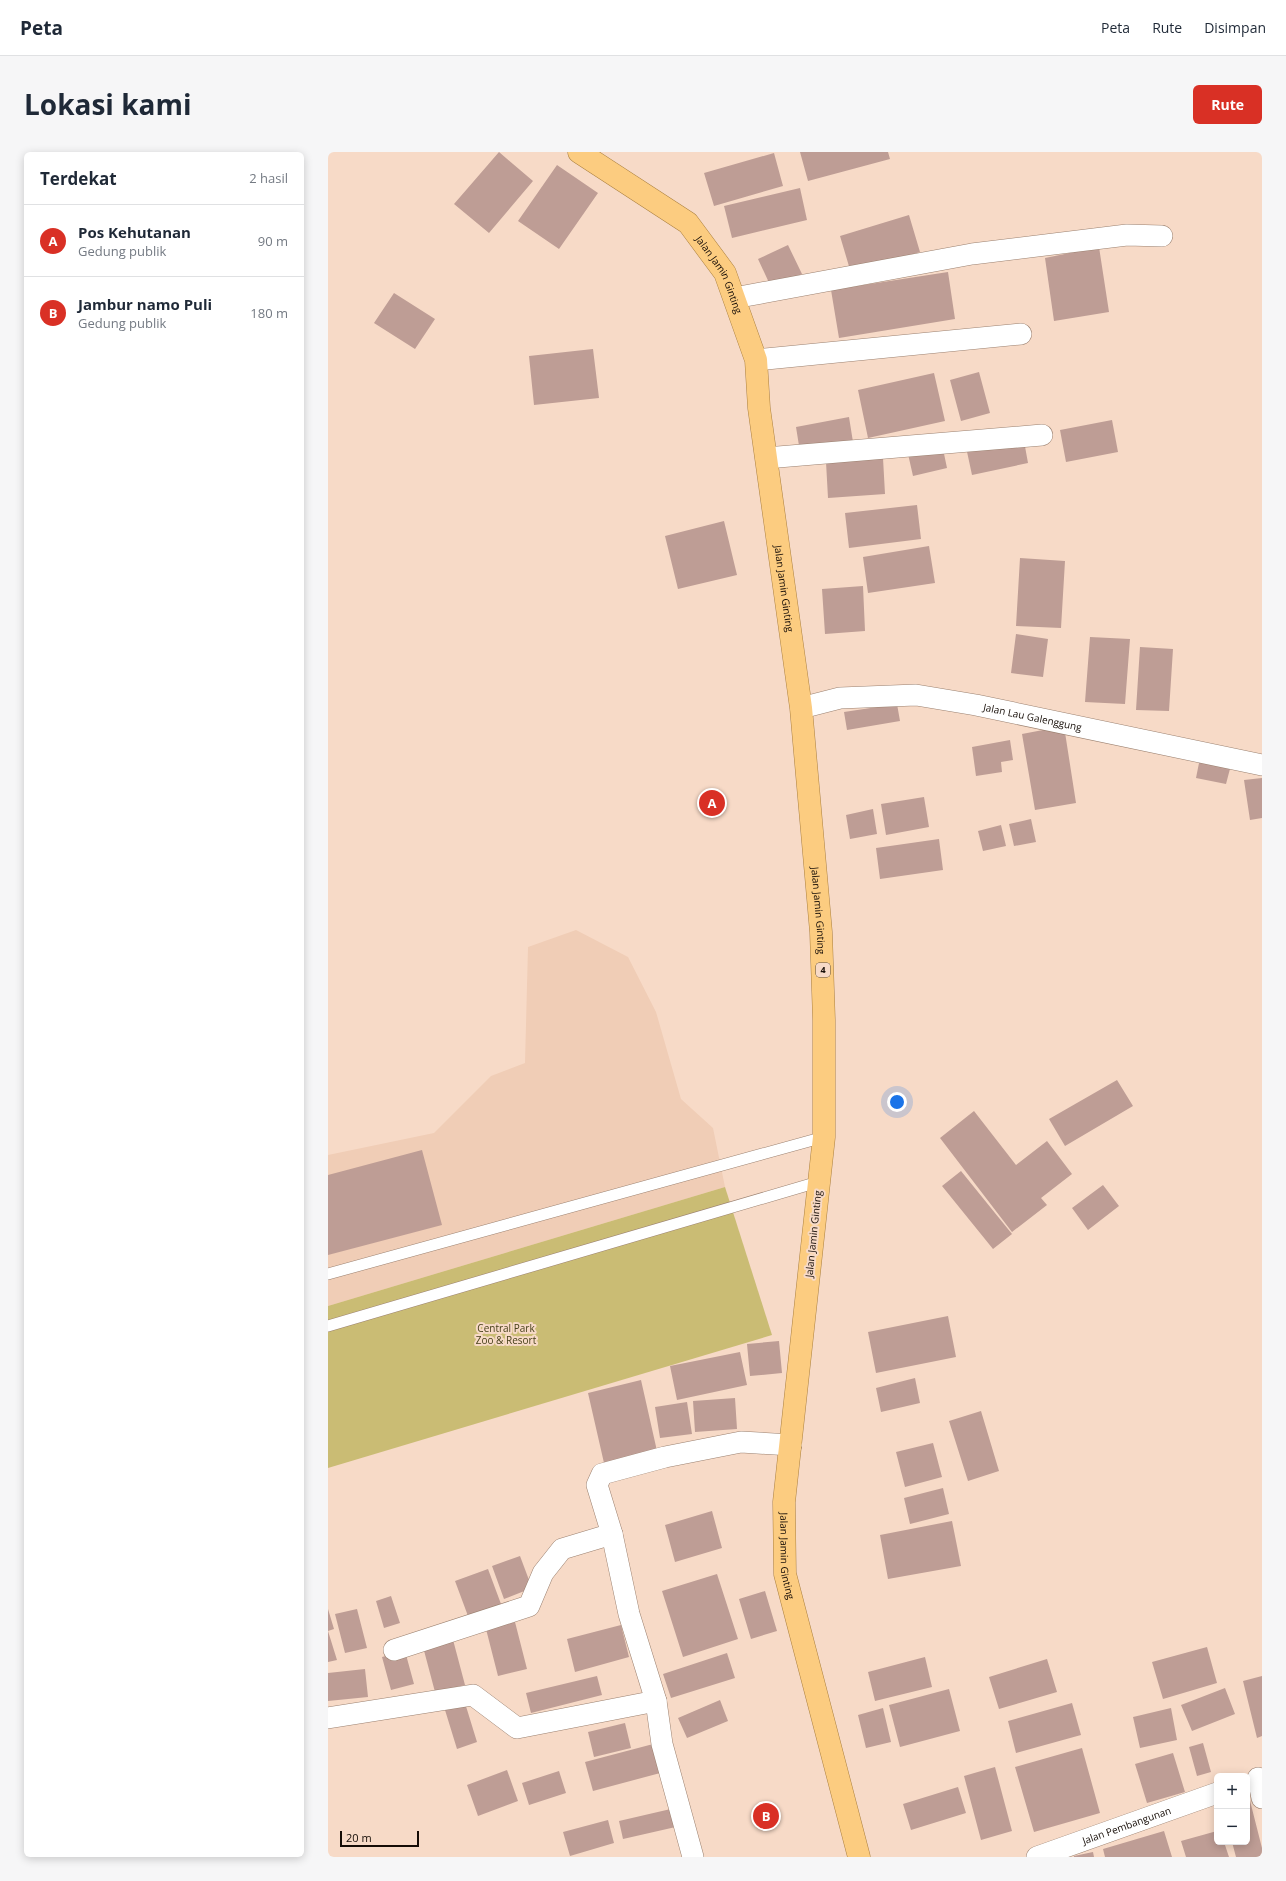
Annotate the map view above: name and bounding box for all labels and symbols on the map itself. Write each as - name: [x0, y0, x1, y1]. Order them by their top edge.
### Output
- street label: Jalan Jamin Ginting: [692, 232, 746, 316]
- street label: Jalan Jamin Ginting: [771, 543, 797, 633]
- street label: Jalan Lau Galenggung: [981, 700, 1084, 734]
- pin: A: [699, 788, 725, 818]
- street label: Jalan Jamin Ginting: [808, 865, 829, 955]
- road number: 4: [816, 963, 830, 977]
- your location: [887, 1092, 907, 1112]
- street label: Jalan Jamin Ginting: [801, 1189, 825, 1279]
- park label: Central Park Zoo & Resort: [476, 1321, 537, 1347]
- street label: Jalan Jamin Ginting: [777, 1511, 798, 1601]
- pin: B: [753, 1801, 779, 1831]
- street label: Jalan Pembangunan: [1079, 1803, 1173, 1848]
- scale bar: [340, 1829, 419, 1848]

